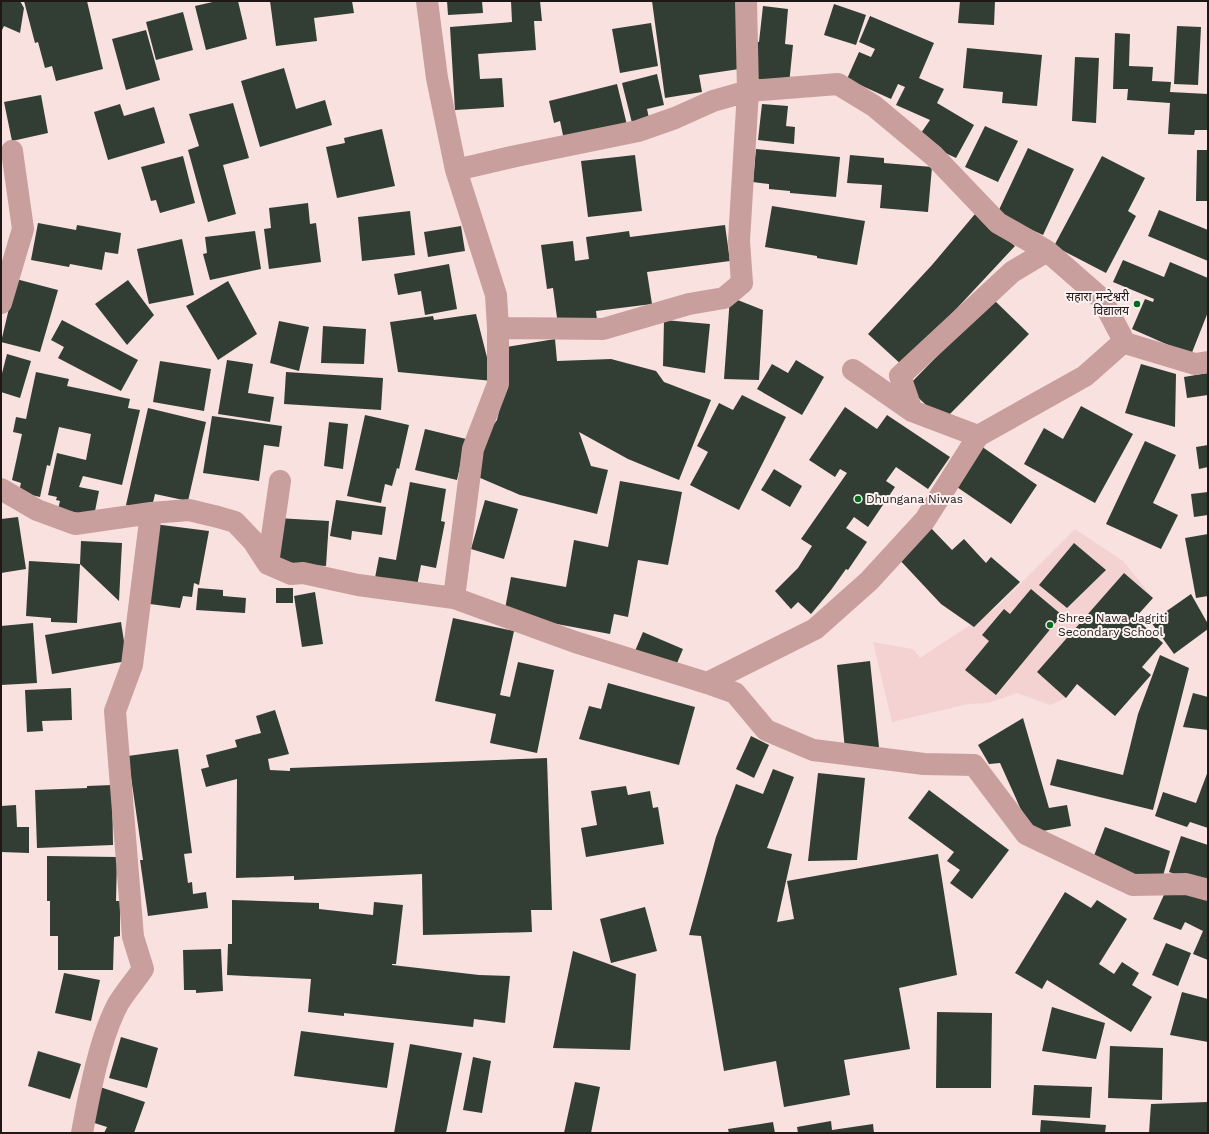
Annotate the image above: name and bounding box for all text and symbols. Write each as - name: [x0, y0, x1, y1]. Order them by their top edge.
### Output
- place label: सहारा मन्टेश्वरी विद्यालय: [1066, 289, 1130, 318]
- marker: सहारा मन्टेश्वरी विद्यालय: [1132, 299, 1142, 309]
- place label: Dhungana Niwas: [866, 492, 963, 506]
- marker: Dhungana Niwas: [853, 494, 863, 504]
- place label: Shree Nawa Jagriti Secondary School: [1058, 611, 1167, 639]
- marker: Shree Nawa Jagriti Secondary School: [1045, 620, 1055, 630]

